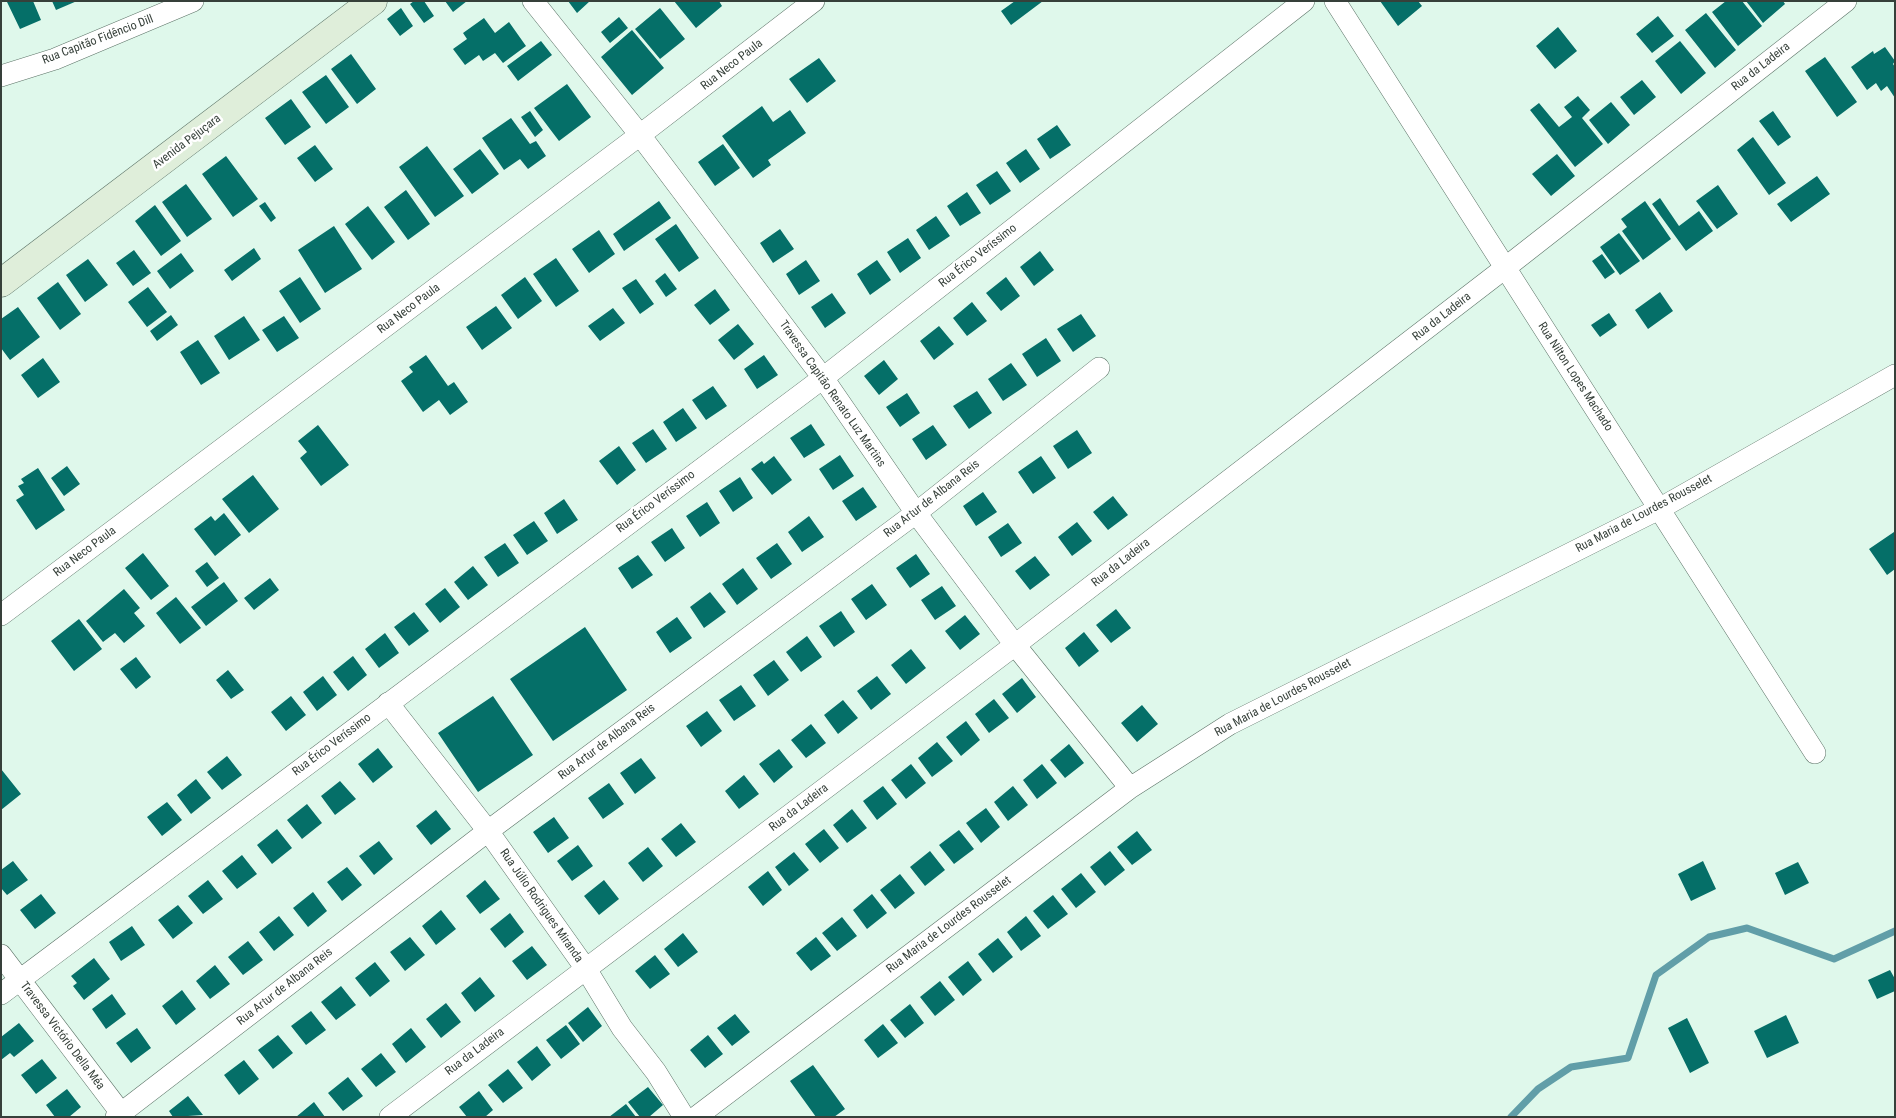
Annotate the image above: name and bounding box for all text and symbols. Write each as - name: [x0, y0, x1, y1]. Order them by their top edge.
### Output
- street label: Rua Capitão Fidêncio Dill: [40, 12, 156, 68]
- street label: Rua Neco Paula: [698, 36, 766, 94]
- street label: Rua da Ladeira: [1729, 40, 1793, 94]
- street label: Avenida Pejuçara: [150, 112, 224, 172]
- street label: Rua Érico Veríssimo: [936, 221, 1020, 291]
- street label: Rua Neco Paula: [375, 281, 443, 337]
- street label: Rua da Ladeira: [1410, 290, 1474, 344]
- street label: Travessa Capitão Renato Luz Martins: [776, 318, 888, 470]
- street label: Rua Nilton Lopes Machado: [1534, 320, 1616, 434]
- street label: Rua Artur de Albana Reis: [881, 457, 983, 541]
- street label: Rua Érico Veríssimo: [614, 468, 698, 536]
- street label: Rua Maria de Lourdes Rousselet: [1573, 472, 1715, 556]
- street label: Rua Neco Paula: [51, 524, 119, 580]
- street label: Rua da Ladeira: [1089, 536, 1153, 590]
- street label: Rua Maria de Lourdes Rousselet: [1212, 656, 1354, 740]
- street label: Rua Artur de Albana Reis: [556, 701, 658, 783]
- street label: Rua Érico Veríssimo: [290, 711, 374, 779]
- street label: Rua da Ladeira: [767, 781, 831, 835]
- street label: Rua Júlio Rodrigues Miranda: [496, 846, 586, 966]
- street label: Rua Maria de Lourdes Rousselet: [884, 873, 1014, 977]
- street label: Rua Artur de Albana Reis: [234, 945, 336, 1029]
- street label: Travessa Victório Della Méa: [17, 979, 107, 1093]
- street label: Rua da Ladeira: [443, 1025, 507, 1079]

